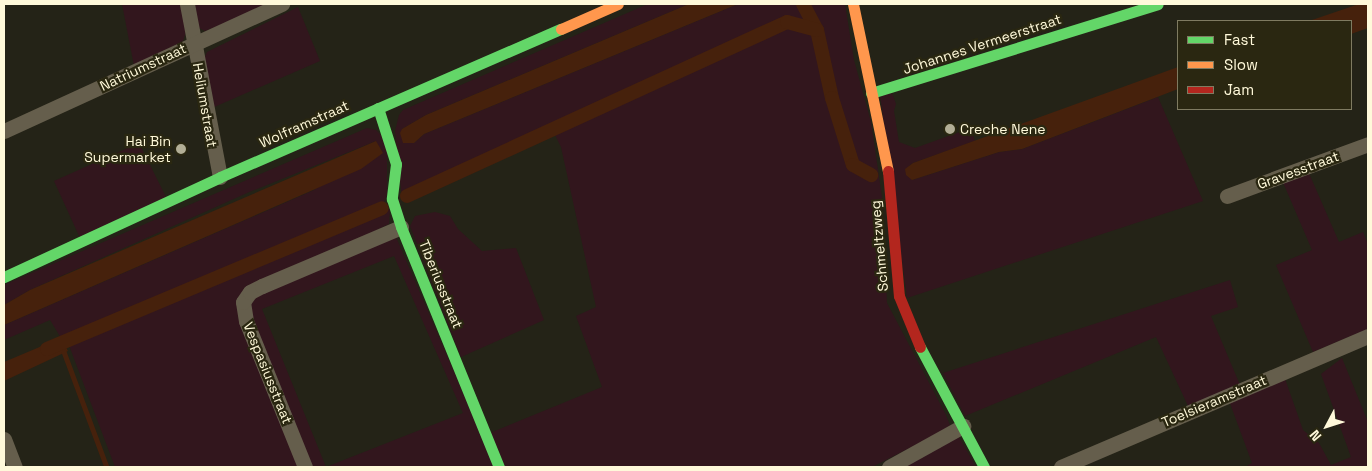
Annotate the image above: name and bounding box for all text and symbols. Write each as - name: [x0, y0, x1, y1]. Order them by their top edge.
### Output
- street label: Johannes Vermeerstraat: [901, 10, 1063, 78]
- legend: [1177, 20, 1352, 110]
- text: Fast: [1224, 30, 1255, 49]
- street label: Natriumstraat: [97, 40, 189, 94]
- text: Slow: [1224, 55, 1258, 74]
- street label: Heliumstraat: [189, 61, 221, 149]
- text: Jam: [1224, 80, 1254, 99]
- street label: Wolframstraat: [257, 97, 351, 151]
- place label: Creche Nene: [960, 121, 1046, 137]
- marker: Creche Nene: [944, 123, 956, 135]
- place label: Hai Bin Supermarket: [84, 133, 171, 166]
- marker: Hai Bin Supermarket: [175, 143, 187, 155]
- street label: Gravesstraat: [1255, 147, 1341, 193]
- street label: Schmeltzweg: [867, 200, 891, 292]
- street label: Tiberiusstraat: [416, 237, 466, 331]
- street label: Vespasiusstraat: [240, 320, 296, 426]
- street label: Toelsieramstraat: [1159, 371, 1269, 431]
- north arrow: [1302, 401, 1352, 451]
- text: N: [1306, 426, 1325, 445]

